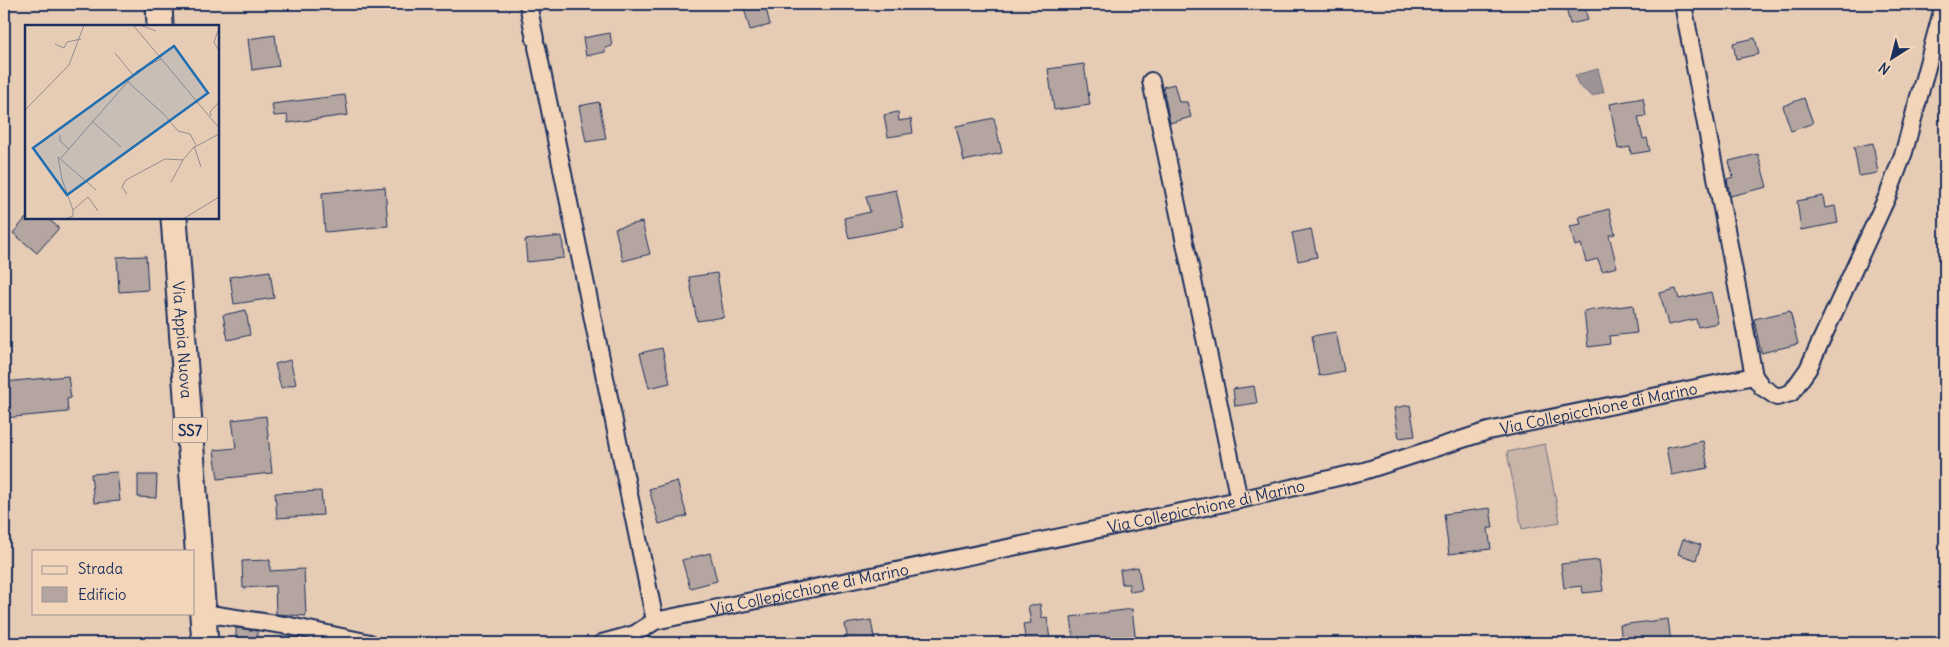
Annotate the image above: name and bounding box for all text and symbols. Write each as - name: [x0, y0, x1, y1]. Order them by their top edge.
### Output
- inset map: [25, 25, 219, 219]
- north arrow: [1866, 32, 1916, 82]
- text: N: [1875, 58, 1894, 79]
- street label: Via Appia Nuova: [169, 280, 197, 399]
- street label: Via Collepicchione di Marino: [1498, 378, 1699, 438]
- road number: SS7: [172, 418, 208, 442]
- street label: Via Collepicchione di Marino: [1106, 475, 1307, 537]
- legend: [32, 550, 195, 614]
- text: Strada: [78, 559, 123, 578]
- street label: Via Collepicchione di Marino: [709, 559, 910, 619]
- text: Edificio: [78, 585, 126, 604]

